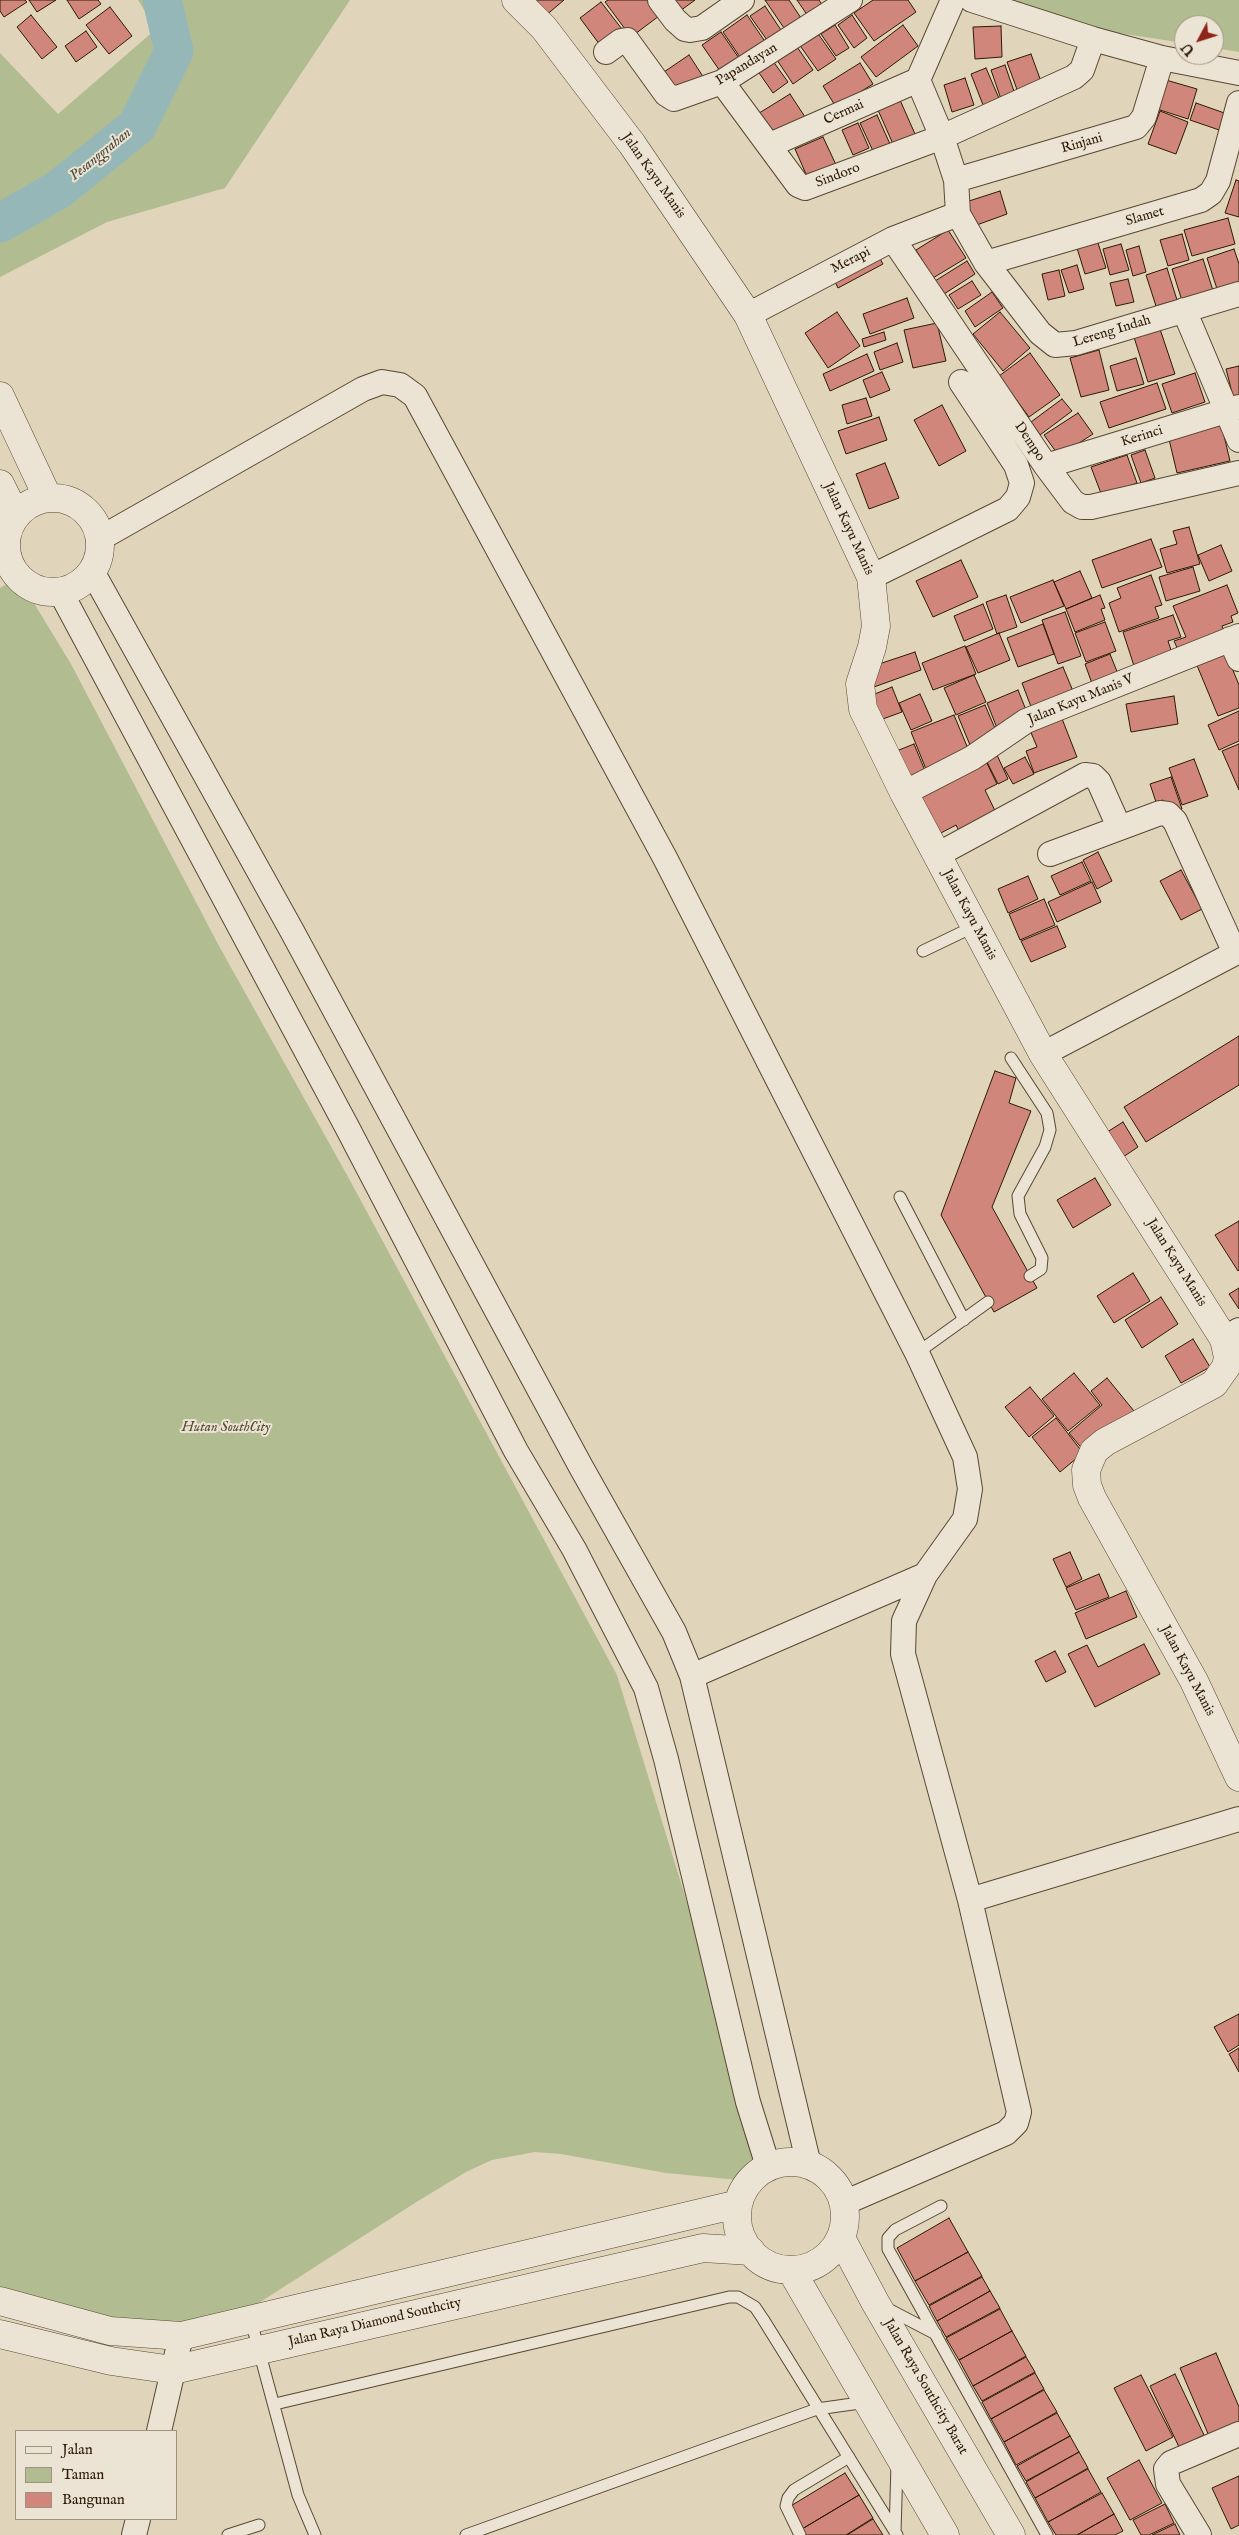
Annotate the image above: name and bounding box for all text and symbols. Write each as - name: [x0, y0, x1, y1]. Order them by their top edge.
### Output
- north arrow: [1174, 15, 1224, 65]
- text: U: [1178, 39, 1199, 59]
- street label: Papandayan: [713, 40, 781, 90]
- street label: Cermai: [821, 97, 867, 129]
- water label: Pesanggrahan: [66, 125, 136, 185]
- street label: Jalan Kayu Manis: [617, 130, 689, 222]
- street label: Rinjani: [1059, 130, 1105, 158]
- street label: Sindoro: [813, 160, 863, 192]
- street label: Slamet: [1124, 204, 1166, 230]
- street label: Merapi: [829, 244, 873, 278]
- street label: Lereng Indah: [1071, 312, 1153, 352]
- street label: Dempo: [1010, 419, 1048, 465]
- street label: Kerinci: [1119, 423, 1165, 451]
- street label: Jalan Kayu Manis: [819, 480, 877, 578]
- street label: Jalan Kayu Manis V: [1026, 671, 1136, 729]
- street label: Jalan Kayu Manis: [938, 867, 1000, 963]
- street label: Jalan Kayu Manis: [1142, 1216, 1210, 1310]
- park label: Hutan SouthCity: [182, 1420, 270, 1436]
- street label: Jalan Kayu Manis: [1156, 1623, 1218, 1719]
- street label: Jalan Raya Diamond Southcity: [287, 2295, 463, 2351]
- street label: Jalan Raya Southcity Barat: [879, 2316, 971, 2458]
- legend: [15, 2430, 178, 2520]
- text: Jalan: [62, 2440, 93, 2459]
- text: Taman: [62, 2465, 104, 2484]
- text: Bangunan: [62, 2490, 125, 2509]

